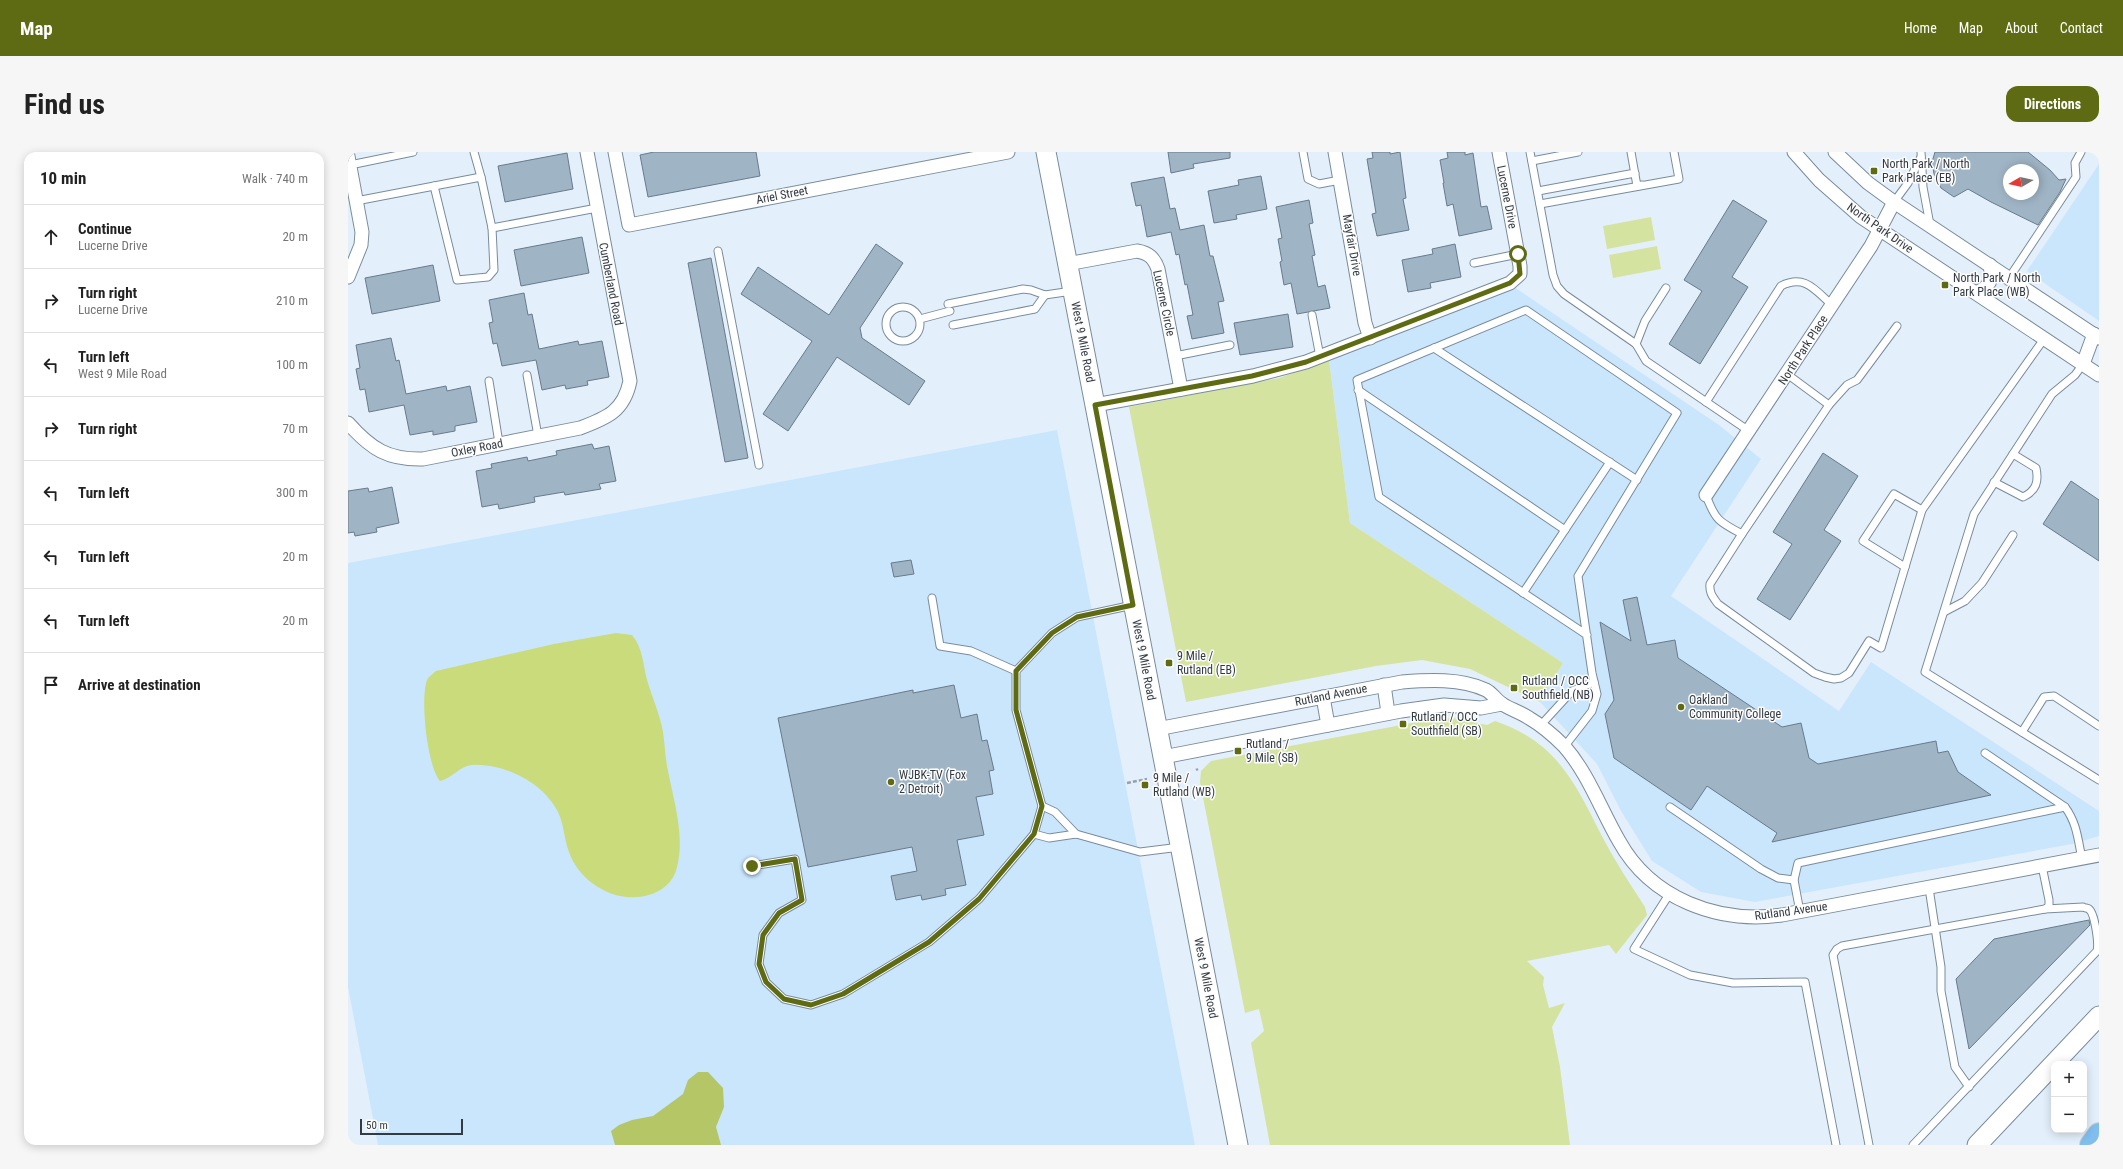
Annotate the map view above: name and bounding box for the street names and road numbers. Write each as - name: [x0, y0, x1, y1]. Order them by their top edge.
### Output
- street label: Lucerne Drive: [1494, 164, 1520, 230]
- street label: Ariel Street: [755, 183, 810, 207]
- street label: North Park Drive: [1844, 200, 1916, 256]
- street label: Mayfair Drive: [1340, 213, 1364, 277]
- street label: Cumberland Road: [596, 241, 626, 327]
- street label: Lucerne Circle: [1150, 269, 1178, 338]
- street label: West 9 Mile Road: [1068, 300, 1098, 384]
- street label: North Park Place: [1775, 312, 1831, 387]
- street label: Oxley Road: [450, 436, 504, 460]
- street label: West 9 Mile Road: [1129, 618, 1159, 702]
- street label: Rutland Avenue: [1294, 681, 1369, 709]
- street label: Rutland Avenue: [1754, 899, 1829, 923]
- street label: West 9 Mile Road: [1191, 936, 1221, 1020]

